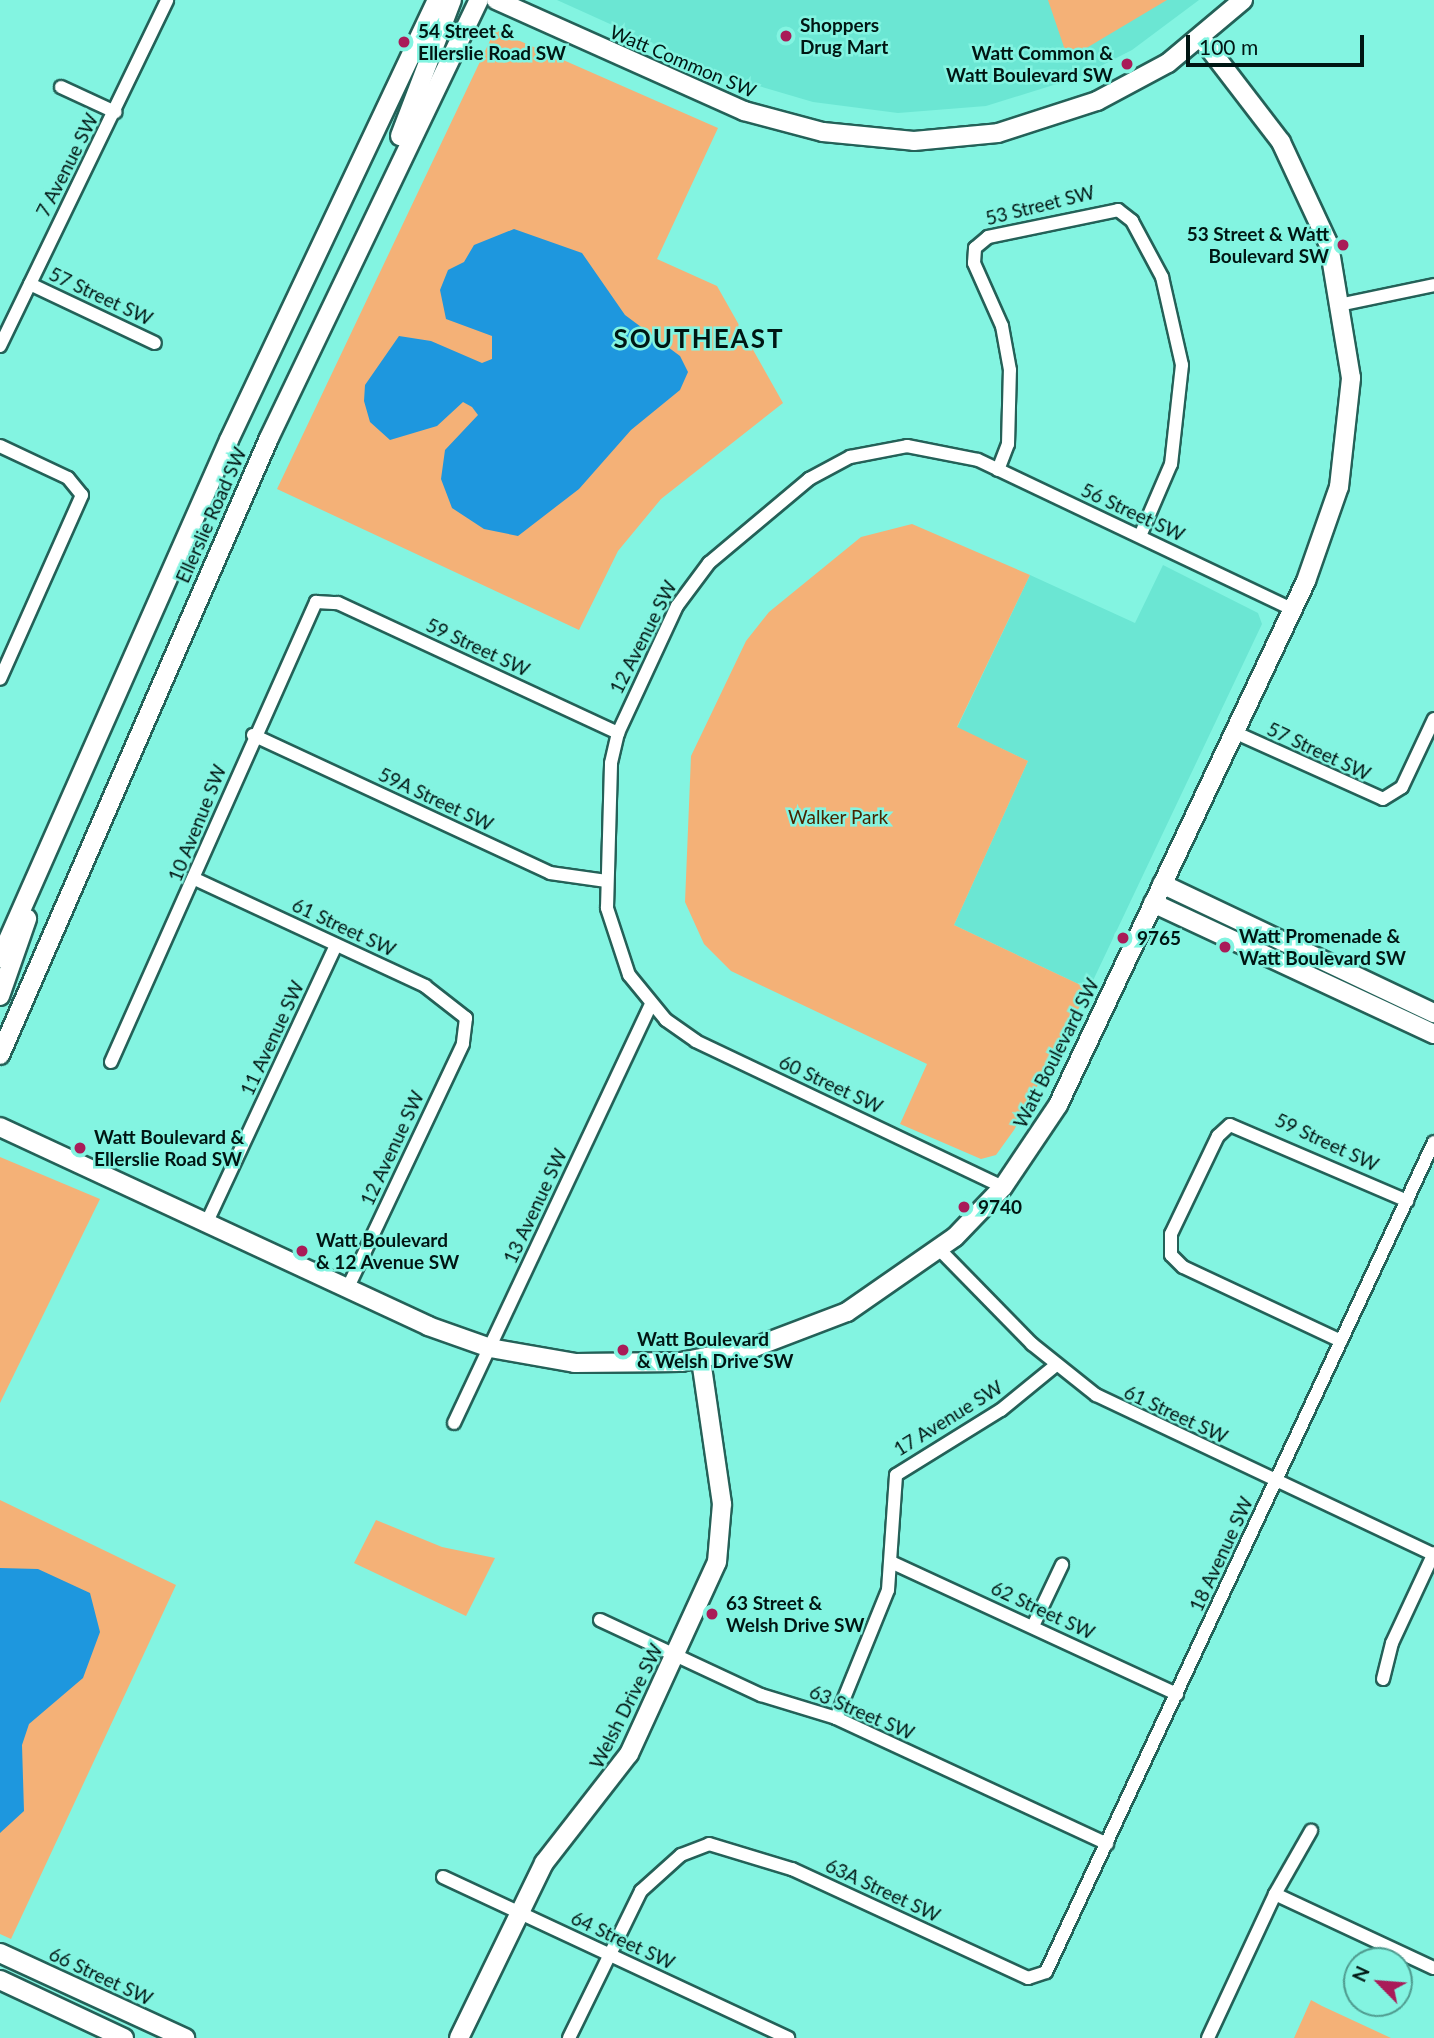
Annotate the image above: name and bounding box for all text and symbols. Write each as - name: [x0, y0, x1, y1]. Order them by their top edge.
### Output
- place label: Shoppers Drug Mart: [800, 14, 888, 58]
- place label: 54 Street & Ellerslie Road SW: [418, 20, 566, 64]
- street label: Watt Common SW: [607, 20, 759, 102]
- scale bar: [1189, 21, 1368, 65]
- marker: Shoppers Drug Mart: [778, 28, 794, 44]
- marker: 54 Street & Ellerslie Road SW: [396, 34, 412, 50]
- text: 100 m: [1199, 34, 1258, 59]
- place label: Watt Common & Watt Boulevard SW: [946, 42, 1113, 86]
- marker: Watt Common & Watt Boulevard SW: [1119, 56, 1135, 72]
- street label: 7 Avenue SW: [31, 109, 103, 221]
- street label: 53 Street SW: [983, 180, 1097, 230]
- place label: 53 Street & Watt Boulevard SW: [1187, 223, 1329, 267]
- marker: 53 Street & Watt Boulevard SW: [1335, 237, 1351, 253]
- street label: 57 Street SW: [46, 262, 156, 330]
- district label: SOUTHEAST: [615, 323, 783, 355]
- street label: Ellerslie Road SW: [171, 444, 251, 586]
- street label: 56 Street SW: [1078, 478, 1188, 546]
- street label: 12 Avenue SW: [605, 576, 681, 698]
- street label: 59 Street SW: [423, 613, 533, 681]
- street label: 57 Street SW: [1264, 717, 1374, 785]
- street label: 10 Avenue SW: [163, 761, 231, 885]
- street label: 59A Street SW: [375, 762, 497, 836]
- park label: Walker Park: [788, 806, 888, 828]
- street label: 61 Street SW: [289, 893, 399, 961]
- place label: Watt Promenade & Watt Boulevard SW: [1239, 925, 1406, 969]
- place label: 9765: [1137, 927, 1181, 949]
- marker: 9765: [1115, 930, 1131, 946]
- marker: Watt Promenade & Watt Boulevard SW: [1217, 939, 1233, 955]
- street label: Watt Boulevard SW: [1008, 975, 1104, 1131]
- street label: 11 Avenue SW: [235, 977, 309, 1099]
- street label: 60 Street SW: [776, 1050, 886, 1118]
- street label: 12 Avenue SW: [355, 1087, 429, 1209]
- street label: 59 Street SW: [1272, 1108, 1382, 1176]
- place label: Watt Boulevard & Ellerslie Road SW: [94, 1126, 244, 1170]
- marker: Watt Boulevard & Ellerslie Road SW: [72, 1140, 88, 1156]
- street label: 13 Avenue SW: [498, 1145, 572, 1267]
- place label: 9740: [978, 1196, 1022, 1218]
- marker: 9740: [956, 1199, 972, 1215]
- place label: Watt Boulevard & 12 Avenue SW: [316, 1229, 460, 1273]
- marker: Watt Boulevard & 12 Avenue SW: [294, 1243, 310, 1259]
- place label: Watt Boulevard & Welsh Drive SW: [637, 1328, 794, 1372]
- marker: Watt Boulevard & Welsh Drive SW: [615, 1342, 631, 1358]
- street label: 17 Avenue SW: [889, 1375, 1007, 1461]
- street label: 61 Street SW: [1121, 1380, 1231, 1448]
- street label: 18 Avenue SW: [1184, 1493, 1258, 1615]
- street label: 62 Street SW: [988, 1576, 1098, 1644]
- place label: 63 Street & Welsh Drive SW: [726, 1592, 864, 1636]
- marker: 63 Street & Welsh Drive SW: [704, 1606, 720, 1622]
- street label: Welsh Drive SW: [585, 1640, 667, 1772]
- street label: 63 Street SW: [806, 1680, 918, 1744]
- street label: 63A Street SW: [822, 1853, 944, 1927]
- street label: 64 Street SW: [568, 1906, 678, 1974]
- street label: 66 Street SW: [46, 1942, 156, 2010]
- north arrow: [1343, 1947, 1413, 2017]
- text: N: [1347, 1962, 1374, 1985]

